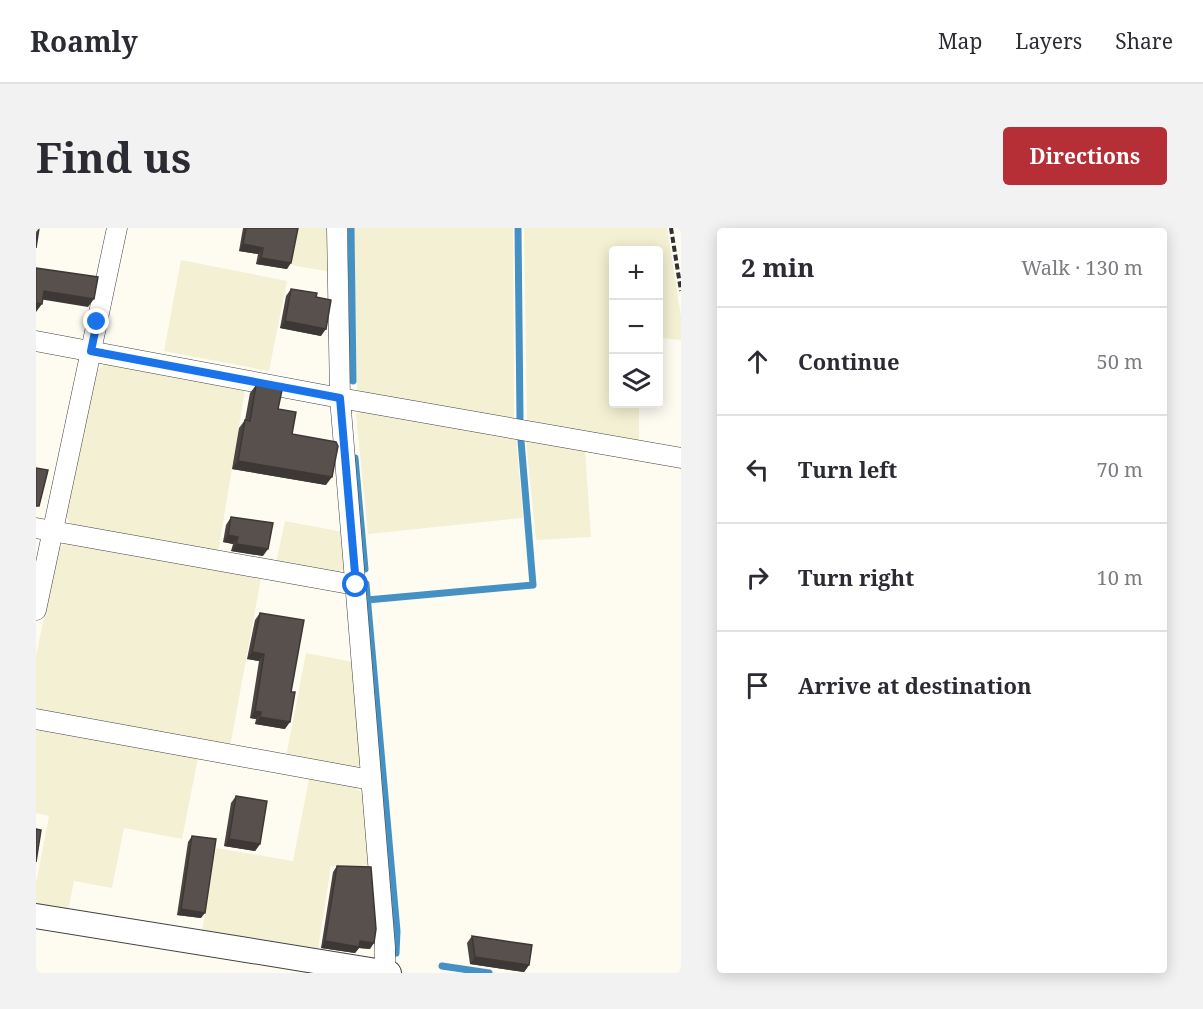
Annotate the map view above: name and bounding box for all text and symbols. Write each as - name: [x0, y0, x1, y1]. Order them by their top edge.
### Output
- text: Roamly: [30, 22, 138, 60]
- text: Map: [938, 27, 982, 55]
- text: Layers: [1015, 27, 1082, 55]
- text: Share: [1115, 27, 1173, 55]
- button: Directions: [1003, 127, 1167, 185]
- text: Find us: [36, 128, 191, 185]
- map controls: [609, 246, 663, 408]
- button: +: [609, 246, 663, 300]
- text: 2 min: [741, 249, 815, 285]
- text: Walk · 130 m: [1021, 254, 1143, 281]
- button: −: [609, 300, 663, 354]
- route end: [83, 308, 109, 334]
- icon: ahead: [741, 345, 774, 378]
- text: Continue: [798, 346, 900, 376]
- text: 50 m: [1097, 348, 1143, 375]
- button: layers: [609, 354, 663, 408]
- icon: left: [741, 453, 774, 486]
- text: Turn left: [798, 454, 897, 484]
- text: 70 m: [1097, 456, 1143, 483]
- icon: right: [741, 561, 774, 594]
- text: Turn right: [798, 562, 914, 592]
- text: 10 m: [1097, 564, 1143, 591]
- route start: [342, 571, 368, 597]
- icon: arrive: [741, 669, 774, 702]
- text: Arrive at destination: [798, 670, 1032, 700]

